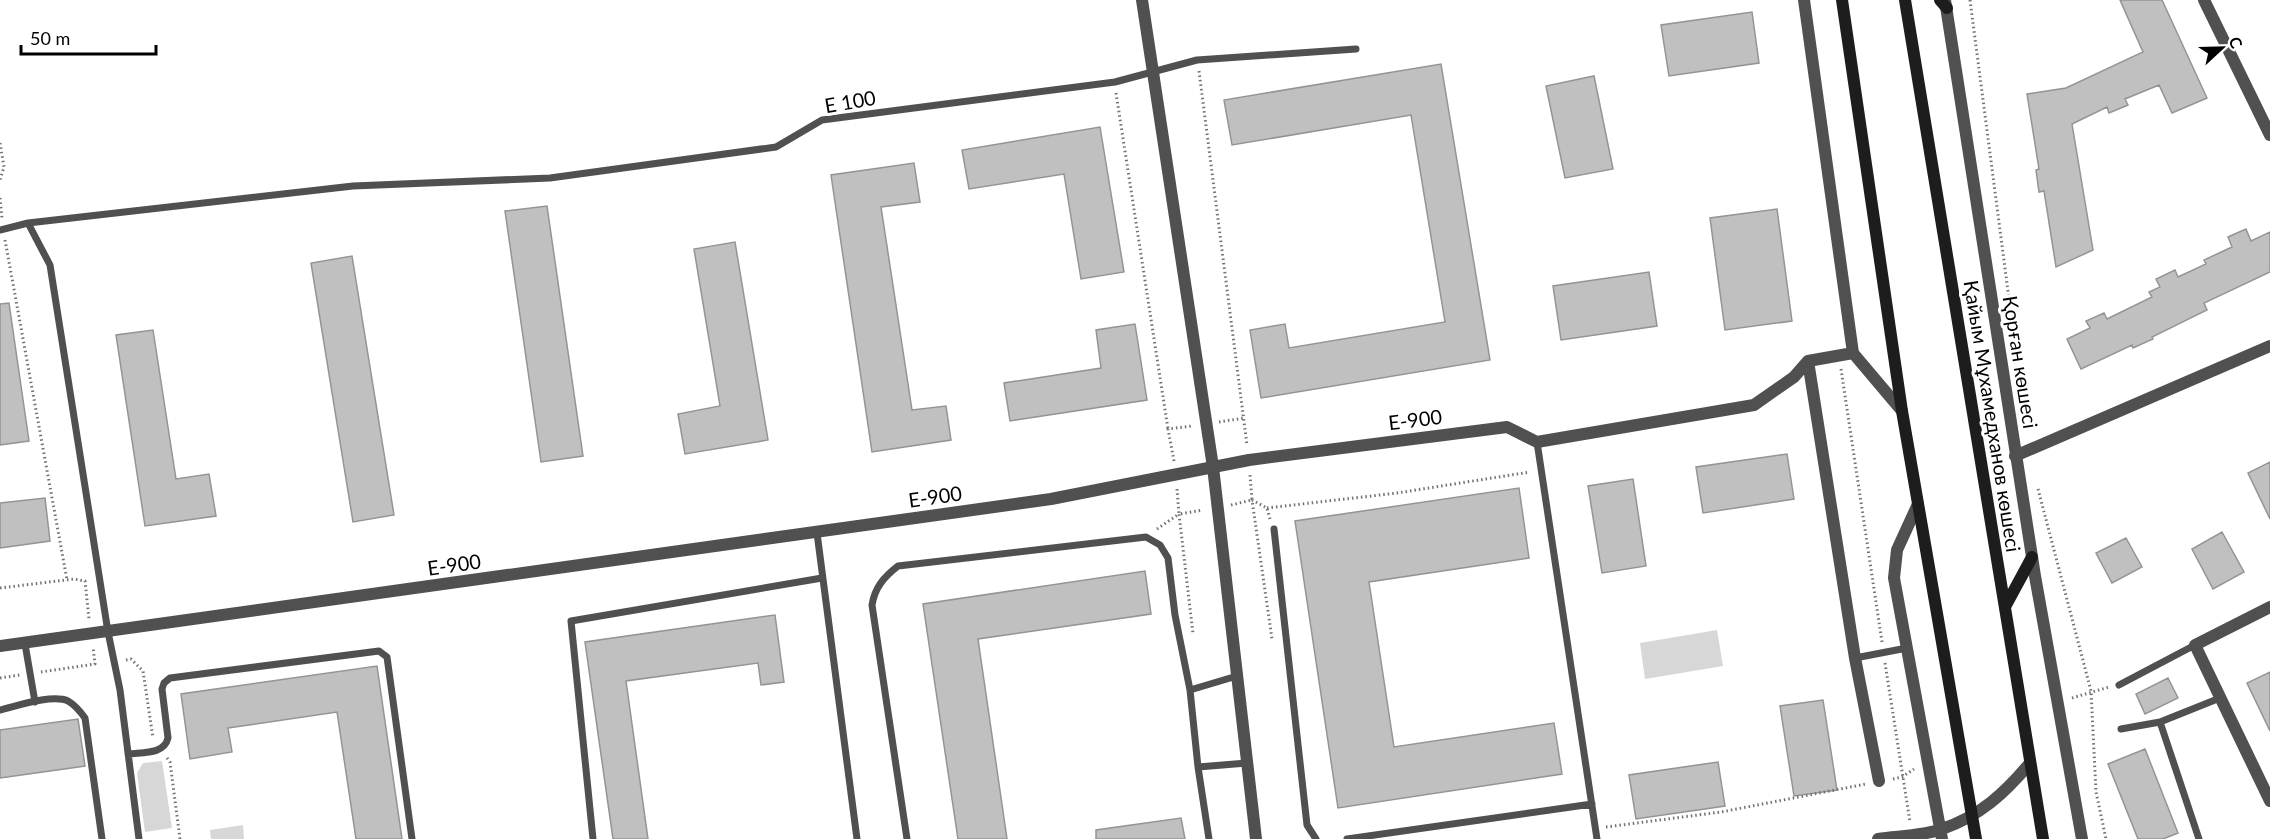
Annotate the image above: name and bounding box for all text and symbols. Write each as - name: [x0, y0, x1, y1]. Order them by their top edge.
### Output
- scale bar: [21, 18, 156, 56]
- north arrow: [2192, 18, 2252, 78]
- text: 50 m: [30, 27, 70, 49]
- text: С: [2226, 34, 2247, 51]
- street label: E 100: [823, 85, 877, 117]
- street label: Қайым Мұхамедханов көшесі: [1960, 278, 2026, 554]
- street label: Қорған көшесі: [1999, 294, 2043, 430]
- street label: E-900: [1387, 404, 1443, 434]
- street label: E-900: [907, 480, 963, 512]
- street label: E-900: [426, 548, 482, 580]

